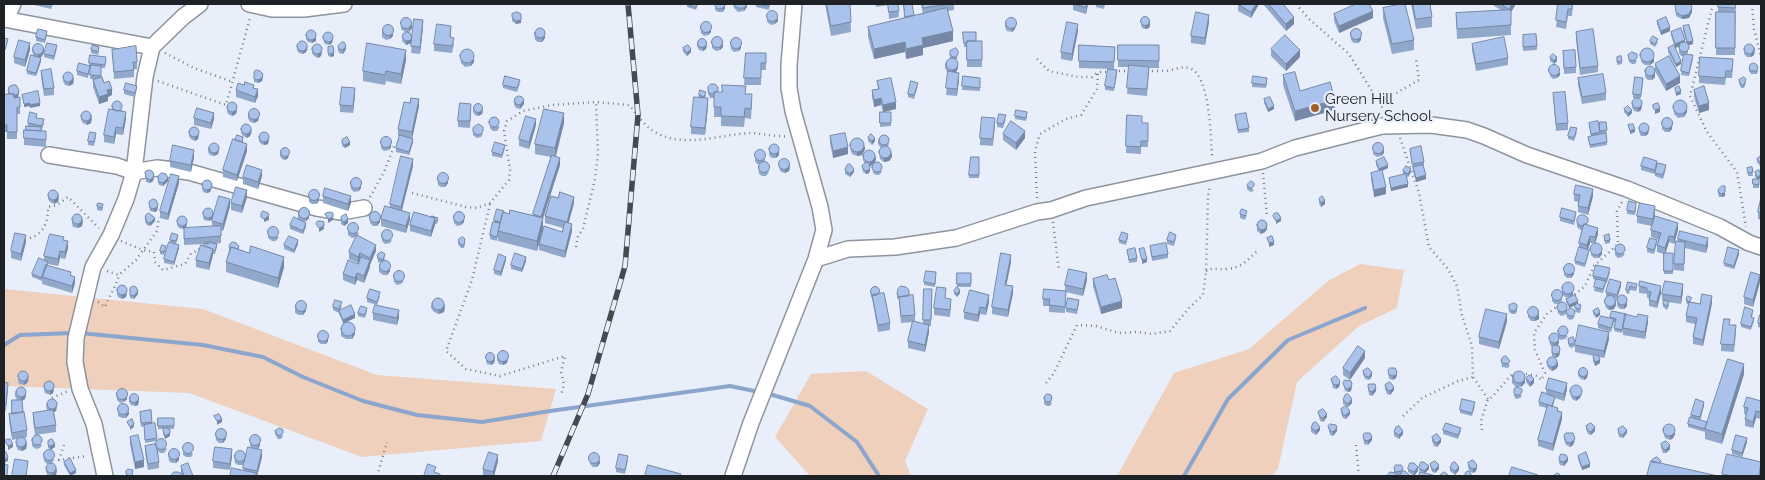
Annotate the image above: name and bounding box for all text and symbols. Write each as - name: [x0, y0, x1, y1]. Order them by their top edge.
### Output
- place label: Green Hill Nursery School: [1325, 90, 1432, 125]
- marker: Green Hill Nursery School: [1309, 102, 1321, 114]

